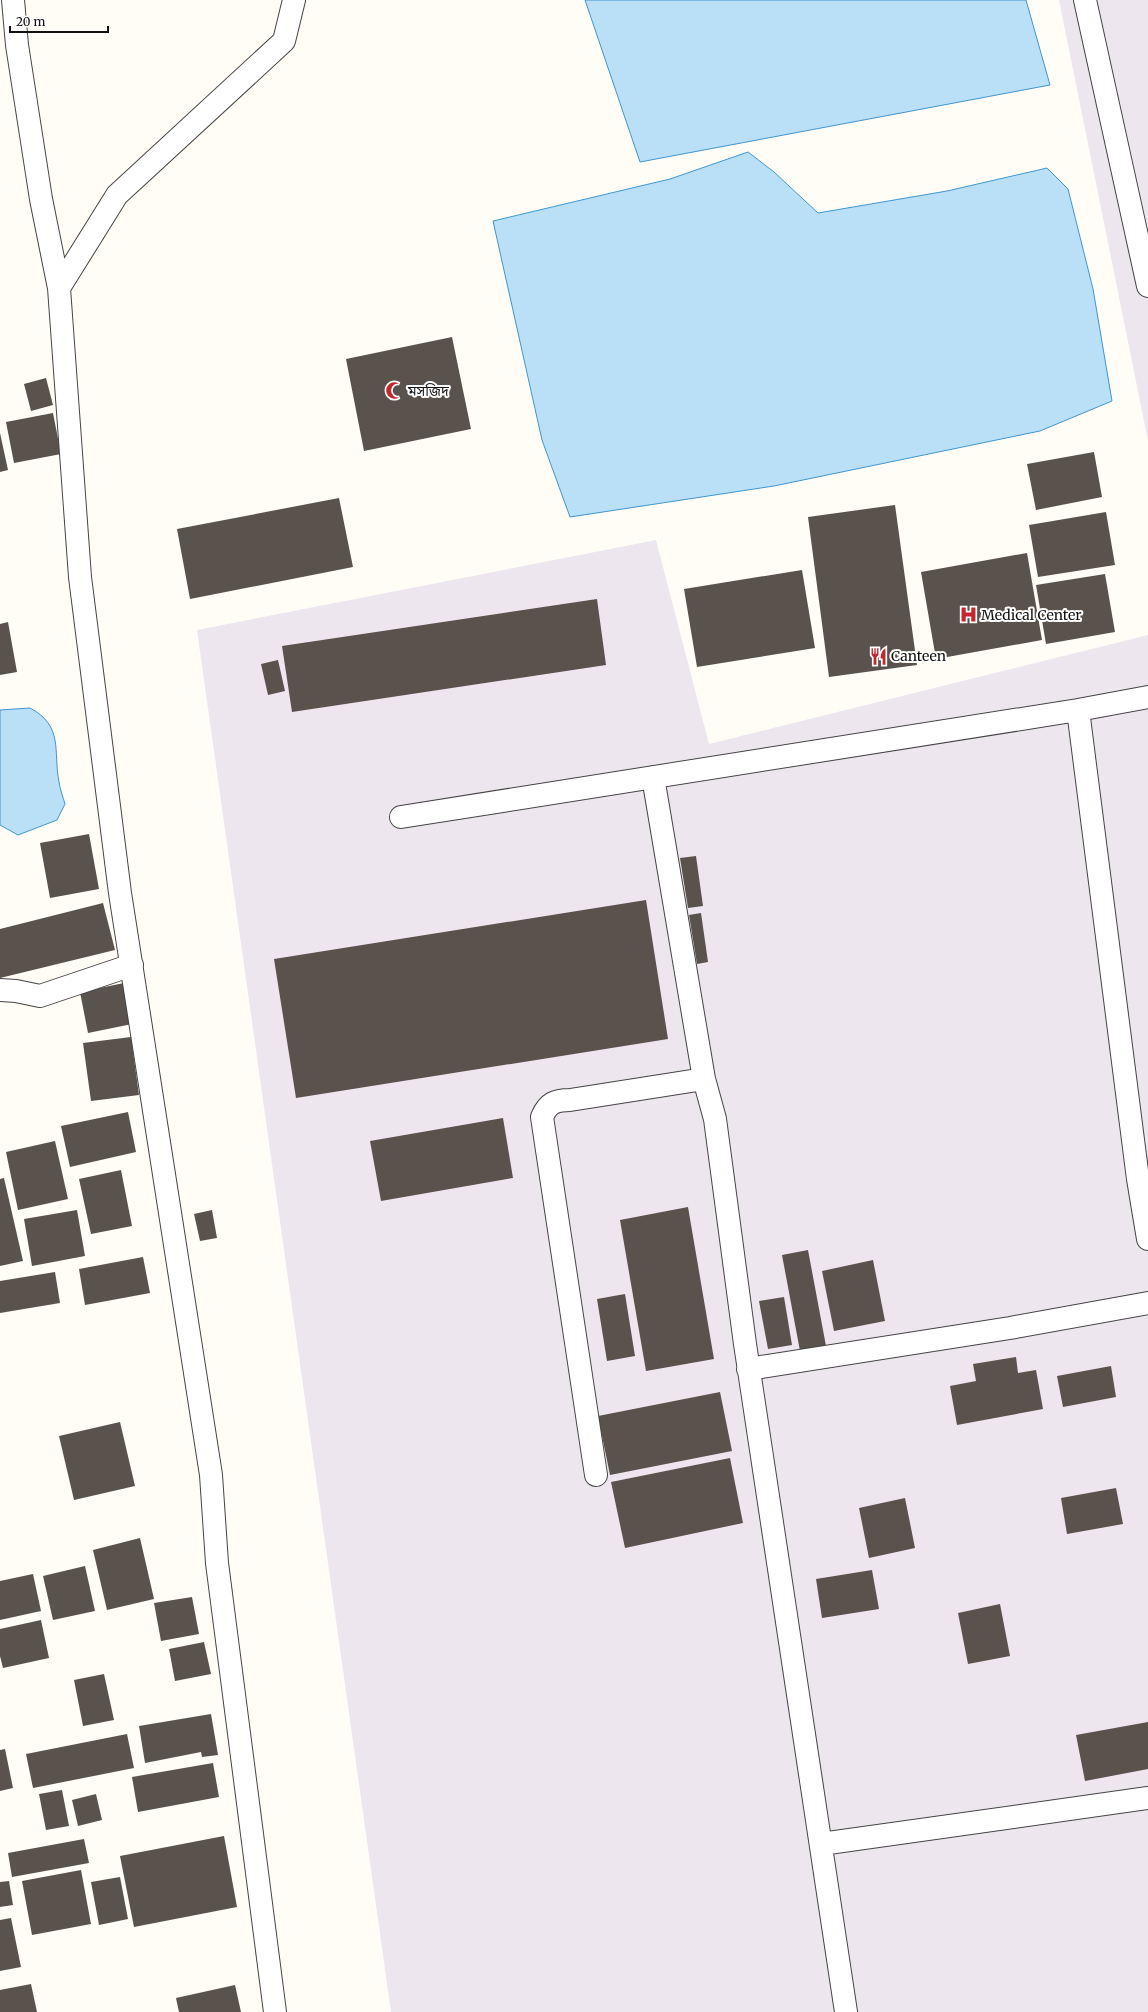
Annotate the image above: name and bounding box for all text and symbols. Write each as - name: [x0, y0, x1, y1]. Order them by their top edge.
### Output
- scale bar: [10, 8, 108, 34]
- text: 20 m: [16, 14, 45, 29]
- mosque icon: মসজিদ: [385, 381, 405, 401]
- place label: মসজিদ: [407, 382, 449, 400]
- hospital icon: Medical Center: [958, 605, 978, 625]
- place label: Medical Center: [981, 606, 1082, 624]
- restaurant icon: Canteen: [868, 646, 888, 666]
- place label: Canteen: [891, 647, 946, 665]

